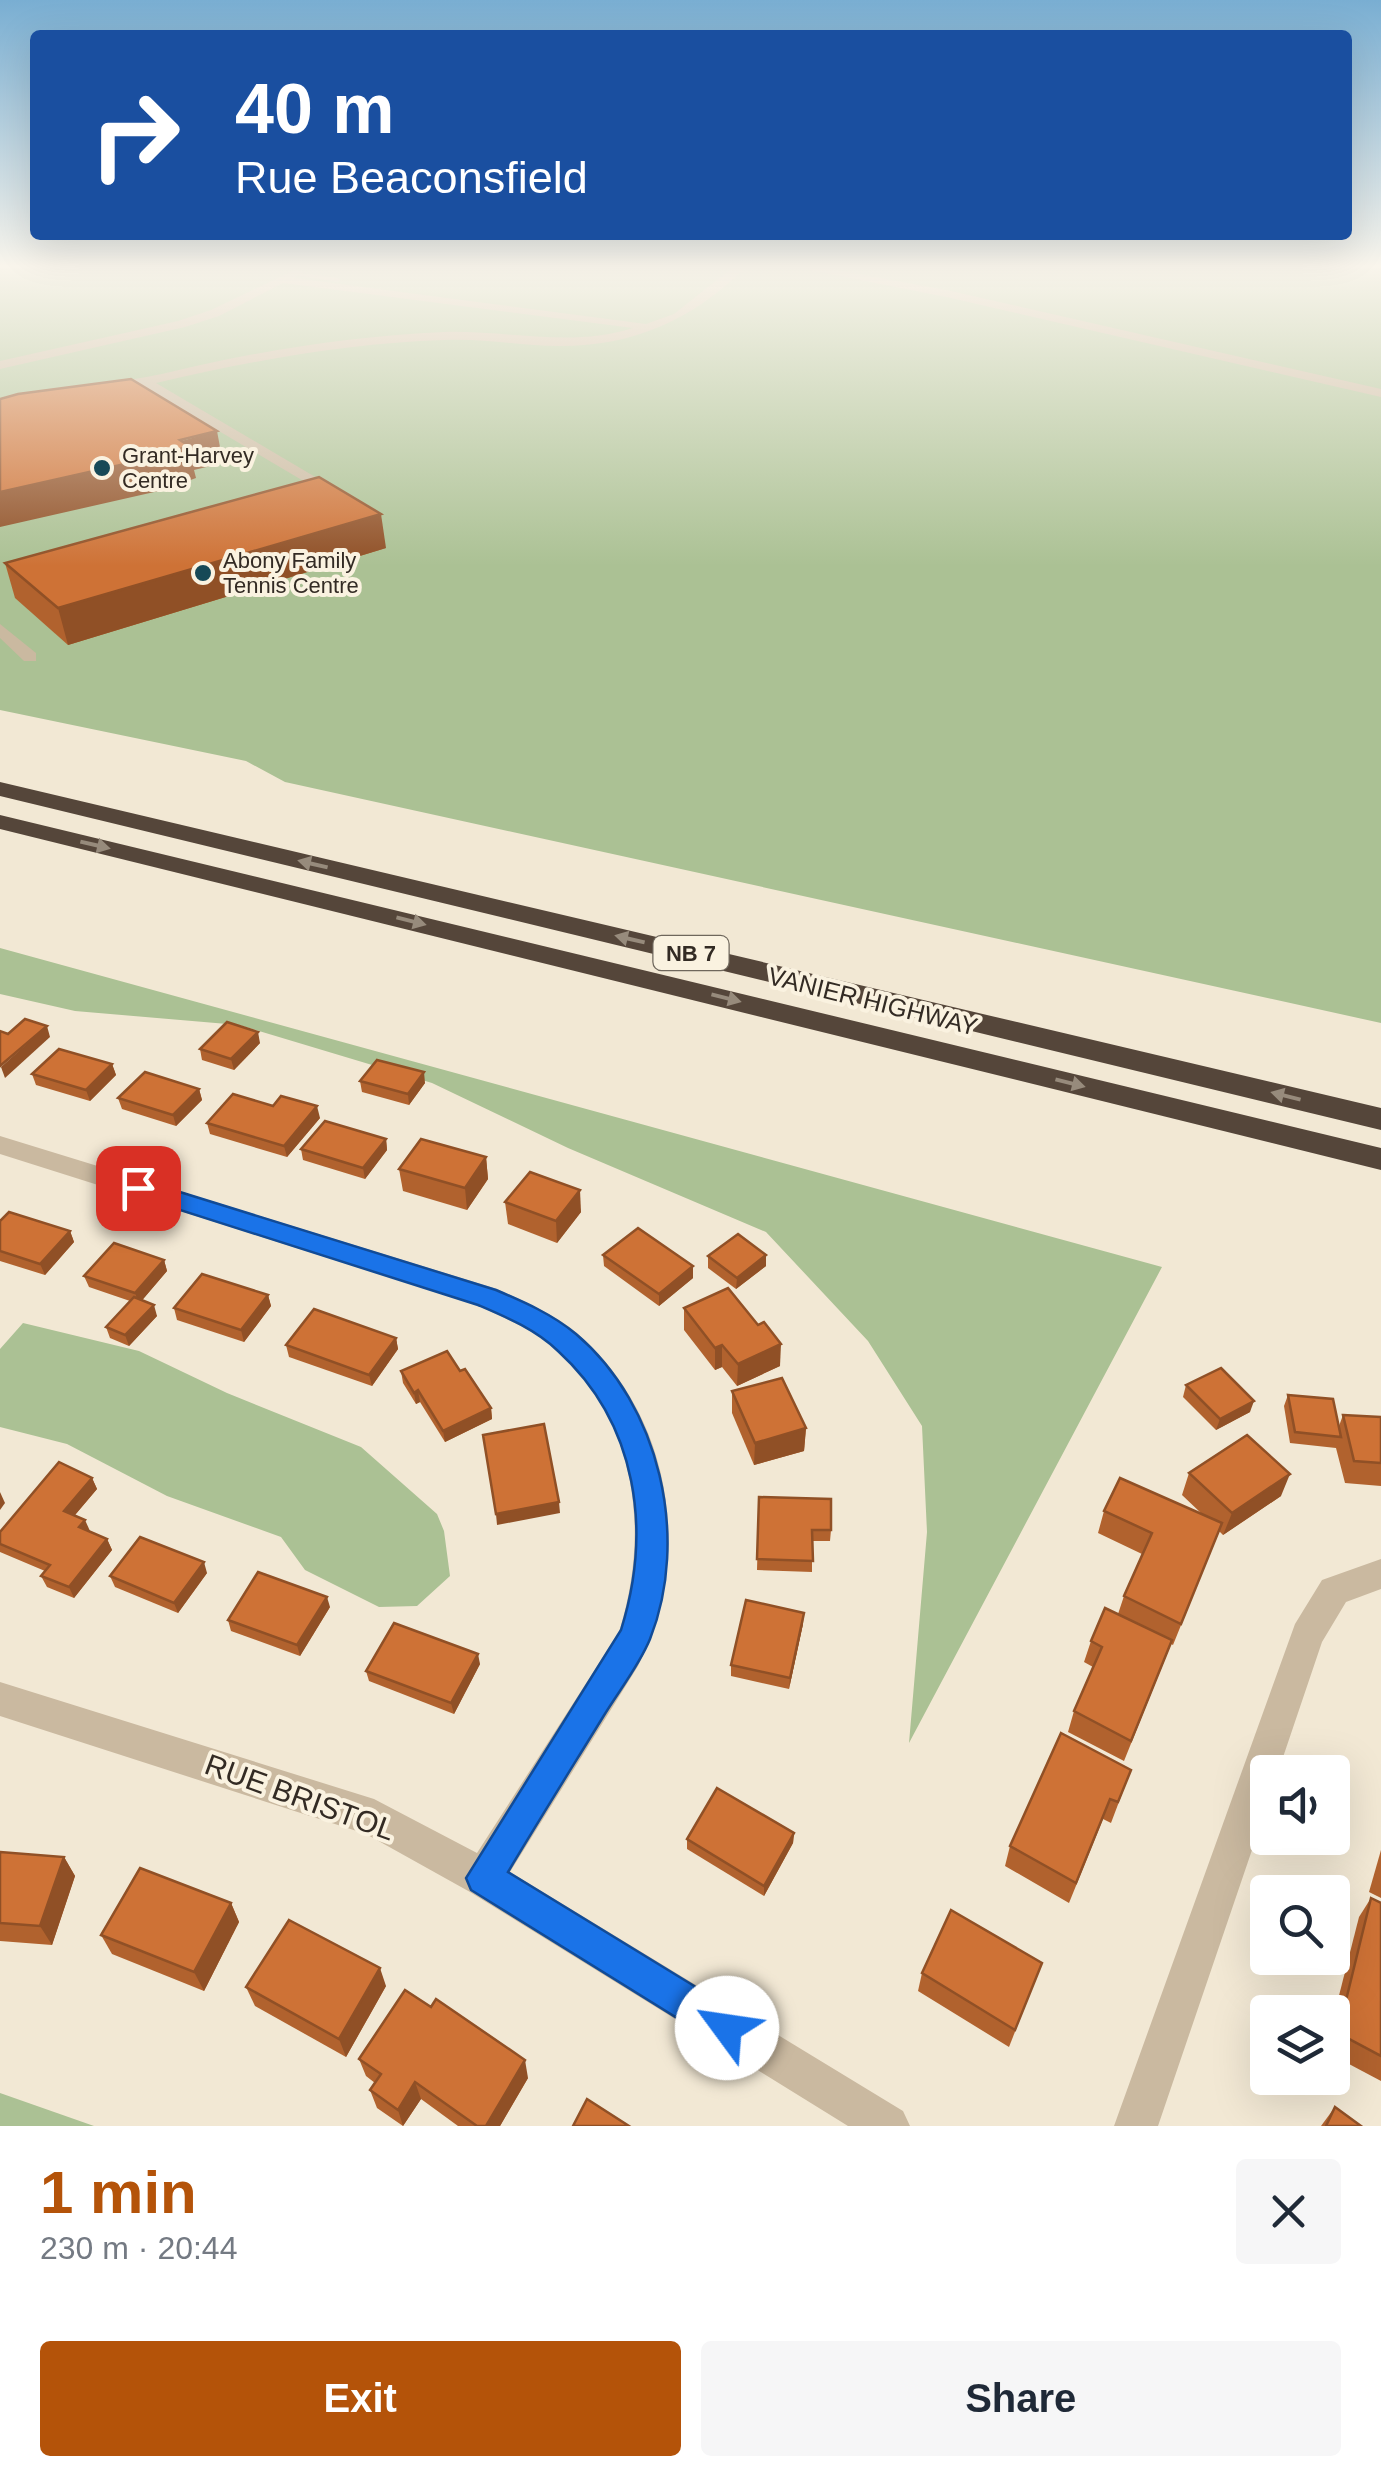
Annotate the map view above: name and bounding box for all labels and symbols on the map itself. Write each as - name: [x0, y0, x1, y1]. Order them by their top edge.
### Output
- place label: Grant-Harvey Centre: [122, 443, 254, 493]
- marker: Grant-Harvey Centre: [91, 457, 113, 479]
- place label: Abony Family Tennis Centre: [223, 548, 359, 598]
- marker: Abony Family Tennis Centre: [192, 562, 214, 584]
- one-way arrow: [80, 837, 111, 853]
- one-way arrow: [298, 856, 329, 871]
- one-way arrow: [396, 914, 427, 929]
- one-way arrow: [614, 931, 645, 946]
- road number: NB 7: [654, 936, 728, 970]
- street label: VANIER HIGHWAY: [765, 961, 981, 1041]
- one-way arrow: [711, 991, 742, 1007]
- one-way arrow: [1055, 1075, 1086, 1091]
- one-way arrow: [1270, 1088, 1301, 1103]
- pin: [96, 1146, 181, 1231]
- street label: RUE BRISTOL: [201, 1747, 399, 1847]
- position arrow: [675, 1976, 779, 2080]

